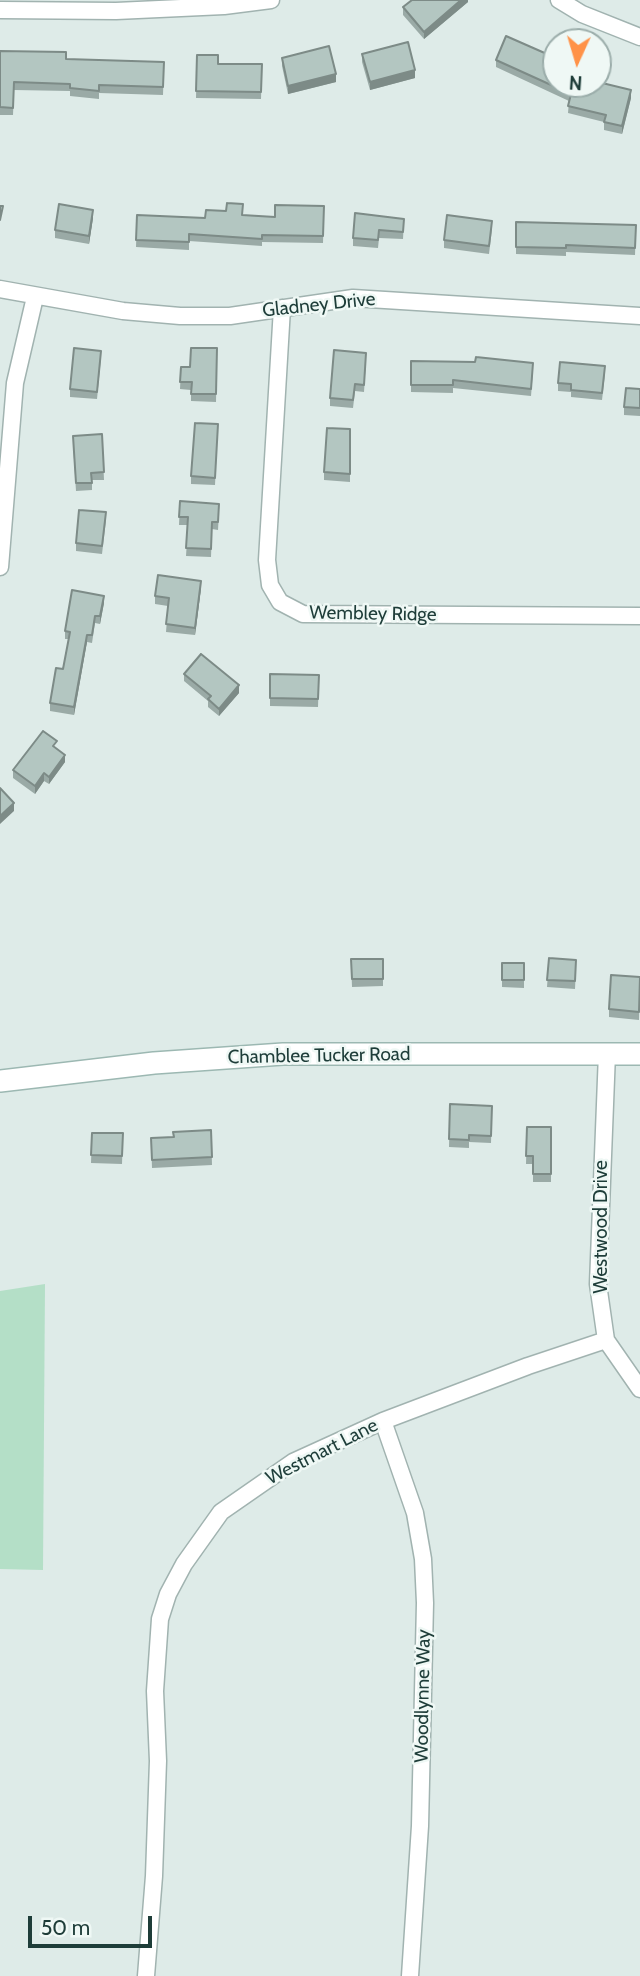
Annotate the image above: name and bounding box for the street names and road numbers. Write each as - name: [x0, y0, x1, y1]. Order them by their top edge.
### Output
- street label: Gladney Drive: [261, 288, 377, 322]
- street label: Wembley Ridge: [309, 601, 437, 627]
- street label: Chamblee Tucker Road: [227, 1043, 411, 1069]
- street label: Westwood Drive: [590, 1160, 612, 1294]
- street label: Westmart Lane: [262, 1414, 382, 1490]
- street label: Woodlynne Way: [410, 1629, 436, 1763]

